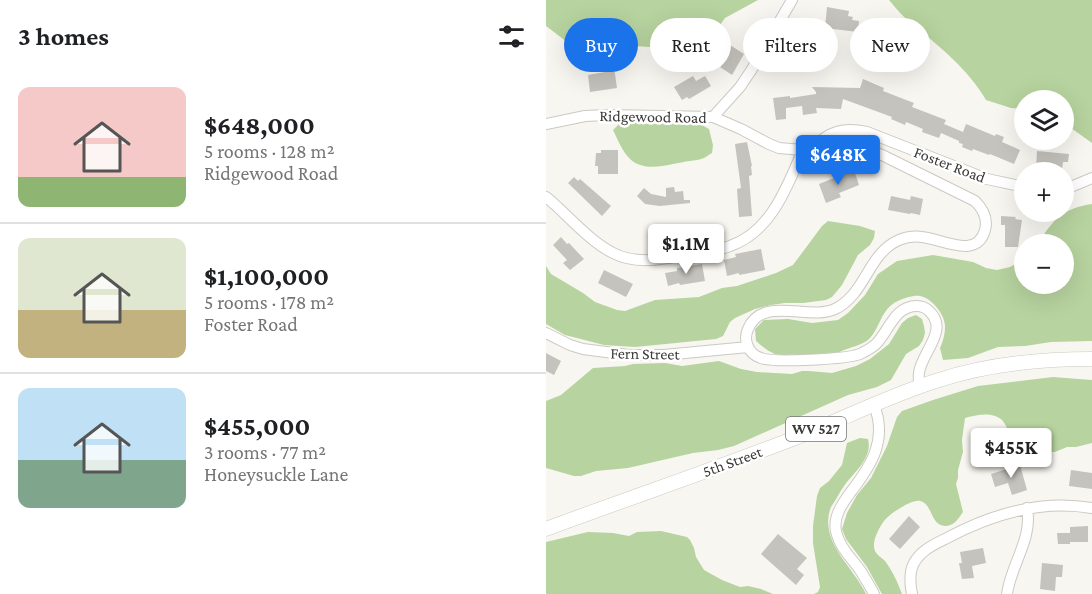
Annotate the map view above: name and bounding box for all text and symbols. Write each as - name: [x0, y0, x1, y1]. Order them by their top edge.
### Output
- chip: Buy: [564, 18, 638, 72]
- chip: Rent: [650, 18, 731, 72]
- chip: Filters: [743, 18, 838, 72]
- chip: New: [850, 18, 930, 72]
- icon: filters: [495, 20, 528, 53]
- text: 3 homes: [18, 22, 109, 51]
- map controls: [1014, 90, 1074, 294]
- button: layers: [1014, 90, 1074, 150]
- street label: Ridgewood Road: [599, 107, 707, 127]
- icon: home: [66, 111, 138, 183]
- text: $648,000: [204, 111, 315, 140]
- pin: $648K: [796, 135, 880, 186]
- text: 5 rooms · 128 m²: [204, 140, 335, 162]
- text: $648K: [810, 143, 866, 165]
- street label: Foster Road: [912, 143, 988, 186]
- text: Ridgewood Road: [204, 162, 338, 184]
- button: +: [1014, 162, 1074, 222]
- pin: $1.1M: [644, 224, 728, 275]
- text: $1.1M: [662, 232, 710, 254]
- button: −: [1014, 234, 1074, 294]
- icon: home: [66, 262, 138, 334]
- text: $1,100,000: [204, 262, 329, 291]
- text: 5 rooms · 178 m²: [204, 291, 334, 313]
- text: Foster Road: [204, 313, 298, 335]
- street label: Fern Street: [610, 344, 681, 363]
- icon: home: [66, 412, 138, 484]
- text: $455,000: [204, 412, 310, 441]
- road number: WV 527: [786, 417, 846, 441]
- pin: $455K: [969, 428, 1053, 479]
- text: $455K: [985, 436, 1037, 458]
- text: 3 rooms · 77 m²: [204, 441, 326, 463]
- street label: 5th Street: [700, 443, 765, 480]
- text: Honeysuckle Lane: [204, 463, 348, 485]

